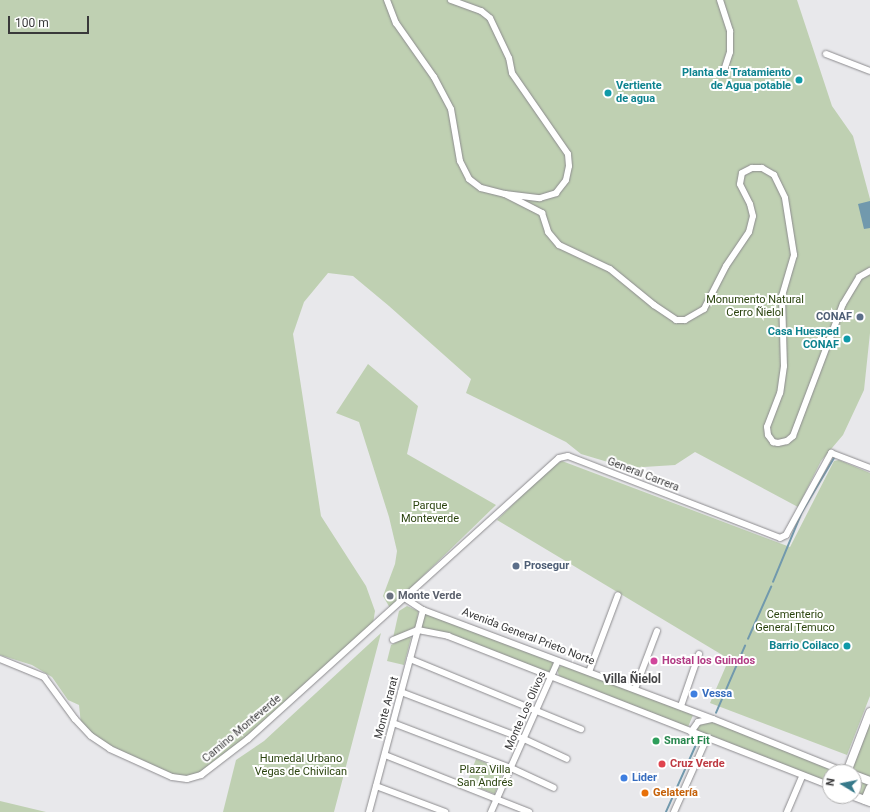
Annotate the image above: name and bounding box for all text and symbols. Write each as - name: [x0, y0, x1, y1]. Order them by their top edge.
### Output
- scale bar: [10, 8, 91, 34]
- text: 100 m: [15, 16, 49, 30]
- place label: Planta de Tratamiento de Agua potable: [682, 67, 791, 93]
- marker: Planta de Tratamiento de Agua potable: [794, 75, 804, 85]
- place label: Vertiente de agua: [616, 80, 662, 106]
- marker: Vertiente de agua: [603, 88, 613, 98]
- park label: Monumento Natural Cerro Ñielol: [706, 294, 804, 320]
- place label: CONAF: [816, 310, 852, 324]
- marker: CONAF: [855, 312, 865, 322]
- place label: Casa Huesped CONAF: [768, 326, 839, 352]
- marker: Casa Huesped CONAF: [842, 334, 852, 344]
- street label: General Carrera: [605, 455, 681, 495]
- park label: Parque Monteverde: [401, 500, 459, 526]
- place label: Prosegur: [524, 559, 569, 573]
- marker: Prosegur: [511, 561, 521, 571]
- place label: Monte Verde: [398, 589, 461, 603]
- marker: Monte Verde: [385, 591, 395, 601]
- street label: Avenida General Prieto Norte: [460, 606, 596, 668]
- park label: Cementerio General Temuco: [755, 609, 835, 635]
- place label: Barrio Coilaco: [769, 639, 839, 653]
- marker: Barrio Coilaco: [842, 641, 852, 651]
- place label: Hostal los Guindos: [662, 654, 755, 668]
- marker: Hostal los Guindos: [649, 656, 659, 666]
- street label: Monte Los Olivos: [503, 670, 549, 752]
- district label: Villa Ñielol: [603, 673, 661, 687]
- street label: Monte Ararat: [372, 675, 402, 741]
- place label: Vessa: [702, 687, 732, 701]
- marker: Vessa: [689, 689, 699, 699]
- street label: Camino Monteverde: [200, 692, 284, 766]
- place label: Smart Fit: [664, 734, 710, 748]
- marker: Smart Fit: [651, 736, 661, 746]
- park label: Humedal Urbano Vegas de Chivilcan: [255, 753, 347, 779]
- place label: Cruz Verde: [670, 757, 725, 771]
- marker: Cruz Verde: [657, 759, 667, 769]
- park label: Plaza Villa San Andrés: [457, 764, 513, 790]
- north arrow: [822, 764, 862, 804]
- place label: Lider: [632, 771, 657, 785]
- marker: Lider: [619, 773, 629, 783]
- text: N: [824, 777, 838, 787]
- place label: Gelatería: [653, 786, 698, 800]
- marker: Gelatería: [640, 788, 650, 798]

